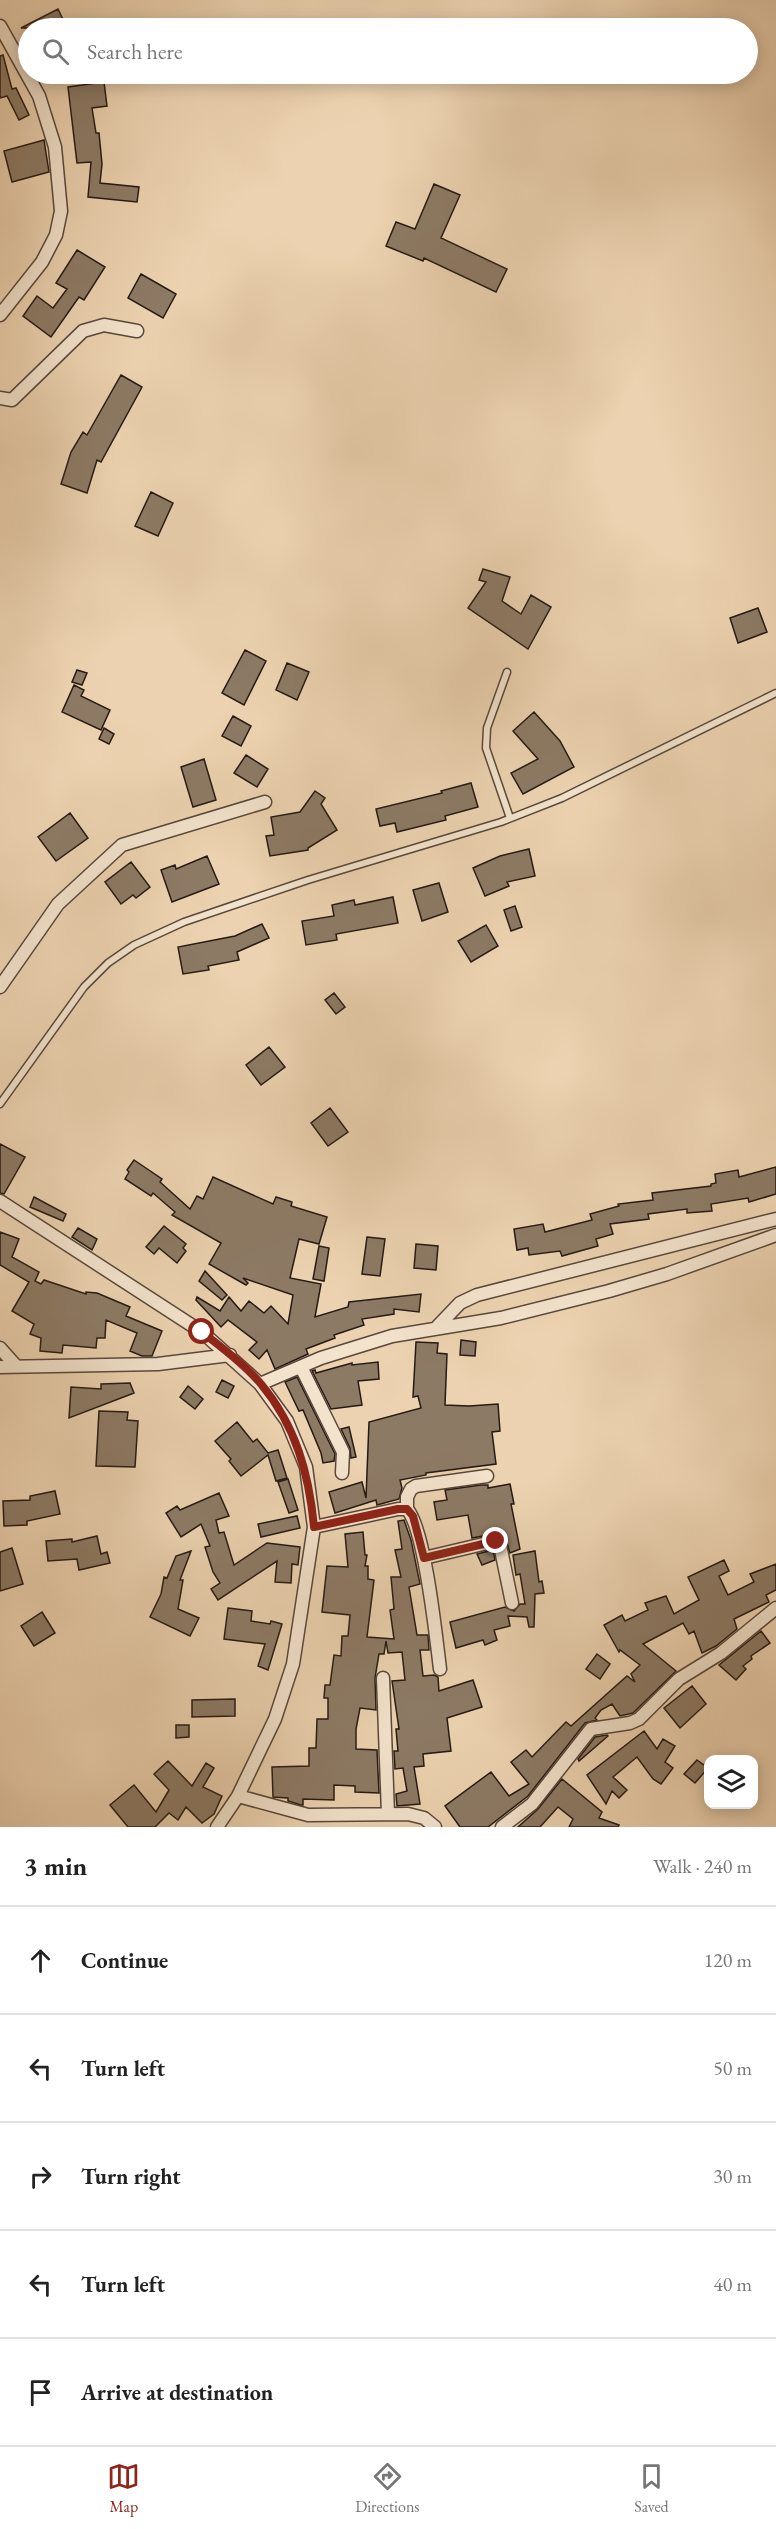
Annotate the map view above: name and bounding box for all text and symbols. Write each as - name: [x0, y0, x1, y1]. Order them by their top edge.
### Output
- search box: [18, 18, 758, 84]
- icon: search: [39, 35, 72, 68]
- text: Search here: [87, 37, 182, 66]
- route start: [188, 1318, 214, 1344]
- route end: [482, 1527, 508, 1553]
- map controls: [704, 1755, 758, 1809]
- button: layers: [704, 1755, 758, 1809]
- text: 3 min: [24, 1849, 87, 1883]
- text: Walk · 240 m: [653, 1853, 752, 1879]
- icon: ahead: [24, 1944, 57, 1977]
- text: Continue: [81, 1946, 168, 1975]
- text: 120 m: [704, 1947, 752, 1973]
- icon: left: [24, 2052, 57, 2085]
- text: Turn left: [81, 2054, 165, 2083]
- text: 50 m: [713, 2055, 752, 2081]
- icon: right: [24, 2160, 57, 2193]
- text: Turn right: [81, 2162, 180, 2191]
- text: 30 m: [713, 2163, 752, 2189]
- icon: left: [24, 2268, 57, 2301]
- text: Turn left: [81, 2270, 165, 2299]
- text: 40 m: [713, 2271, 752, 2297]
- icon: arrive: [24, 2376, 57, 2409]
- text: Arrive at destination: [81, 2378, 273, 2407]
- tab: Map: [107, 2460, 140, 2517]
- tab: Directions: [355, 2460, 420, 2517]
- tab: Saved: [634, 2460, 669, 2517]

